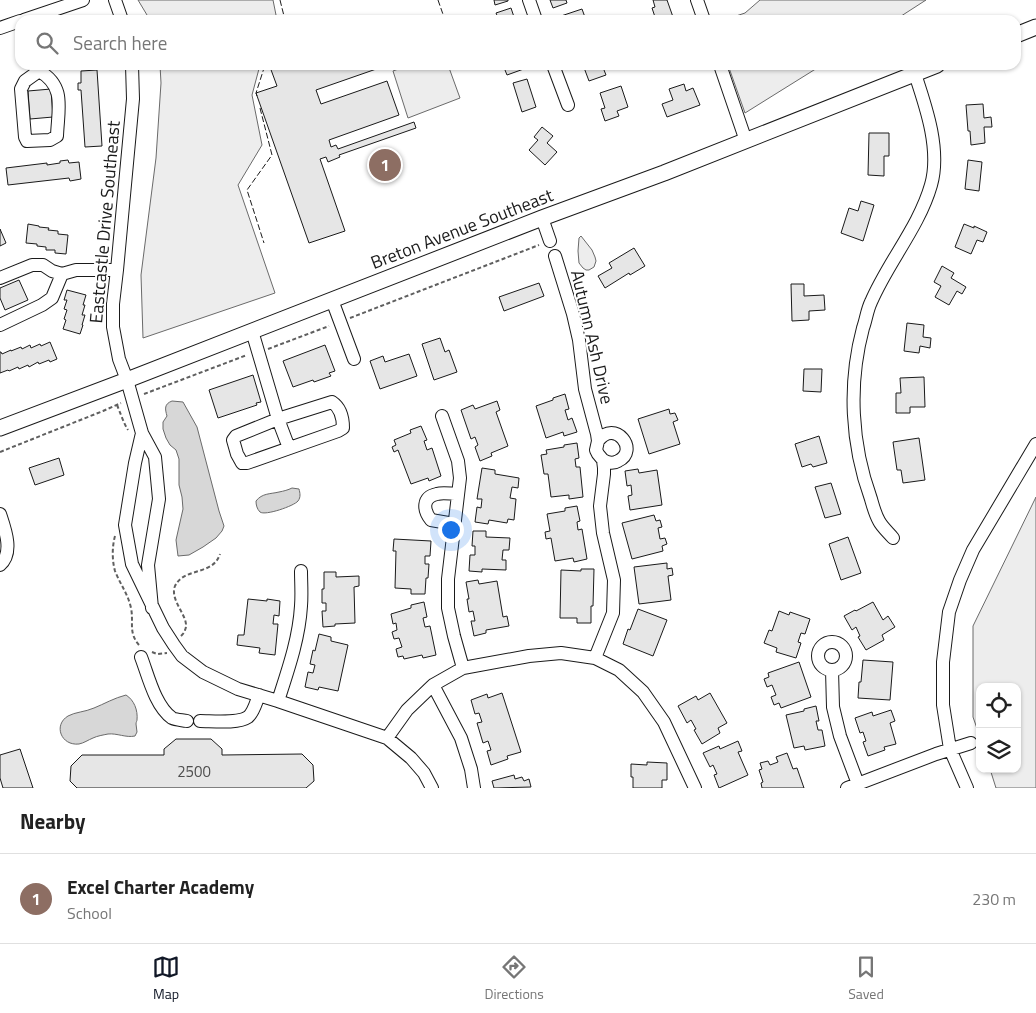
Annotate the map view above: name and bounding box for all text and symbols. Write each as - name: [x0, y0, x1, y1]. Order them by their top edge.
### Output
- search box: [15, 15, 1021, 70]
- text: Search here: [73, 28, 167, 57]
- icon: search: [33, 29, 61, 57]
- street label: Eastcastle Drive Southeast: [82, 119, 127, 324]
- pin: 1: [369, 146, 401, 184]
- street label: Breton Avenue Southeast: [367, 181, 558, 276]
- street label: Autumn Ash Drive: [564, 267, 621, 407]
- your location: [438, 517, 464, 543]
- map controls: [976, 683, 1021, 773]
- button: locate: [976, 683, 1021, 728]
- button: layers: [976, 728, 1021, 773]
- house number: 2500: [177, 760, 211, 783]
- text: Nearby: [20, 805, 85, 837]
- text: Excel Charter Academy: [67, 872, 254, 901]
- text: 1: [32, 887, 40, 911]
- text: 230 m: [972, 887, 1016, 911]
- text: School: [67, 901, 112, 925]
- tab: Map: [152, 953, 180, 1004]
- tab: Directions: [484, 953, 544, 1004]
- tab: Saved: [848, 953, 884, 1004]

